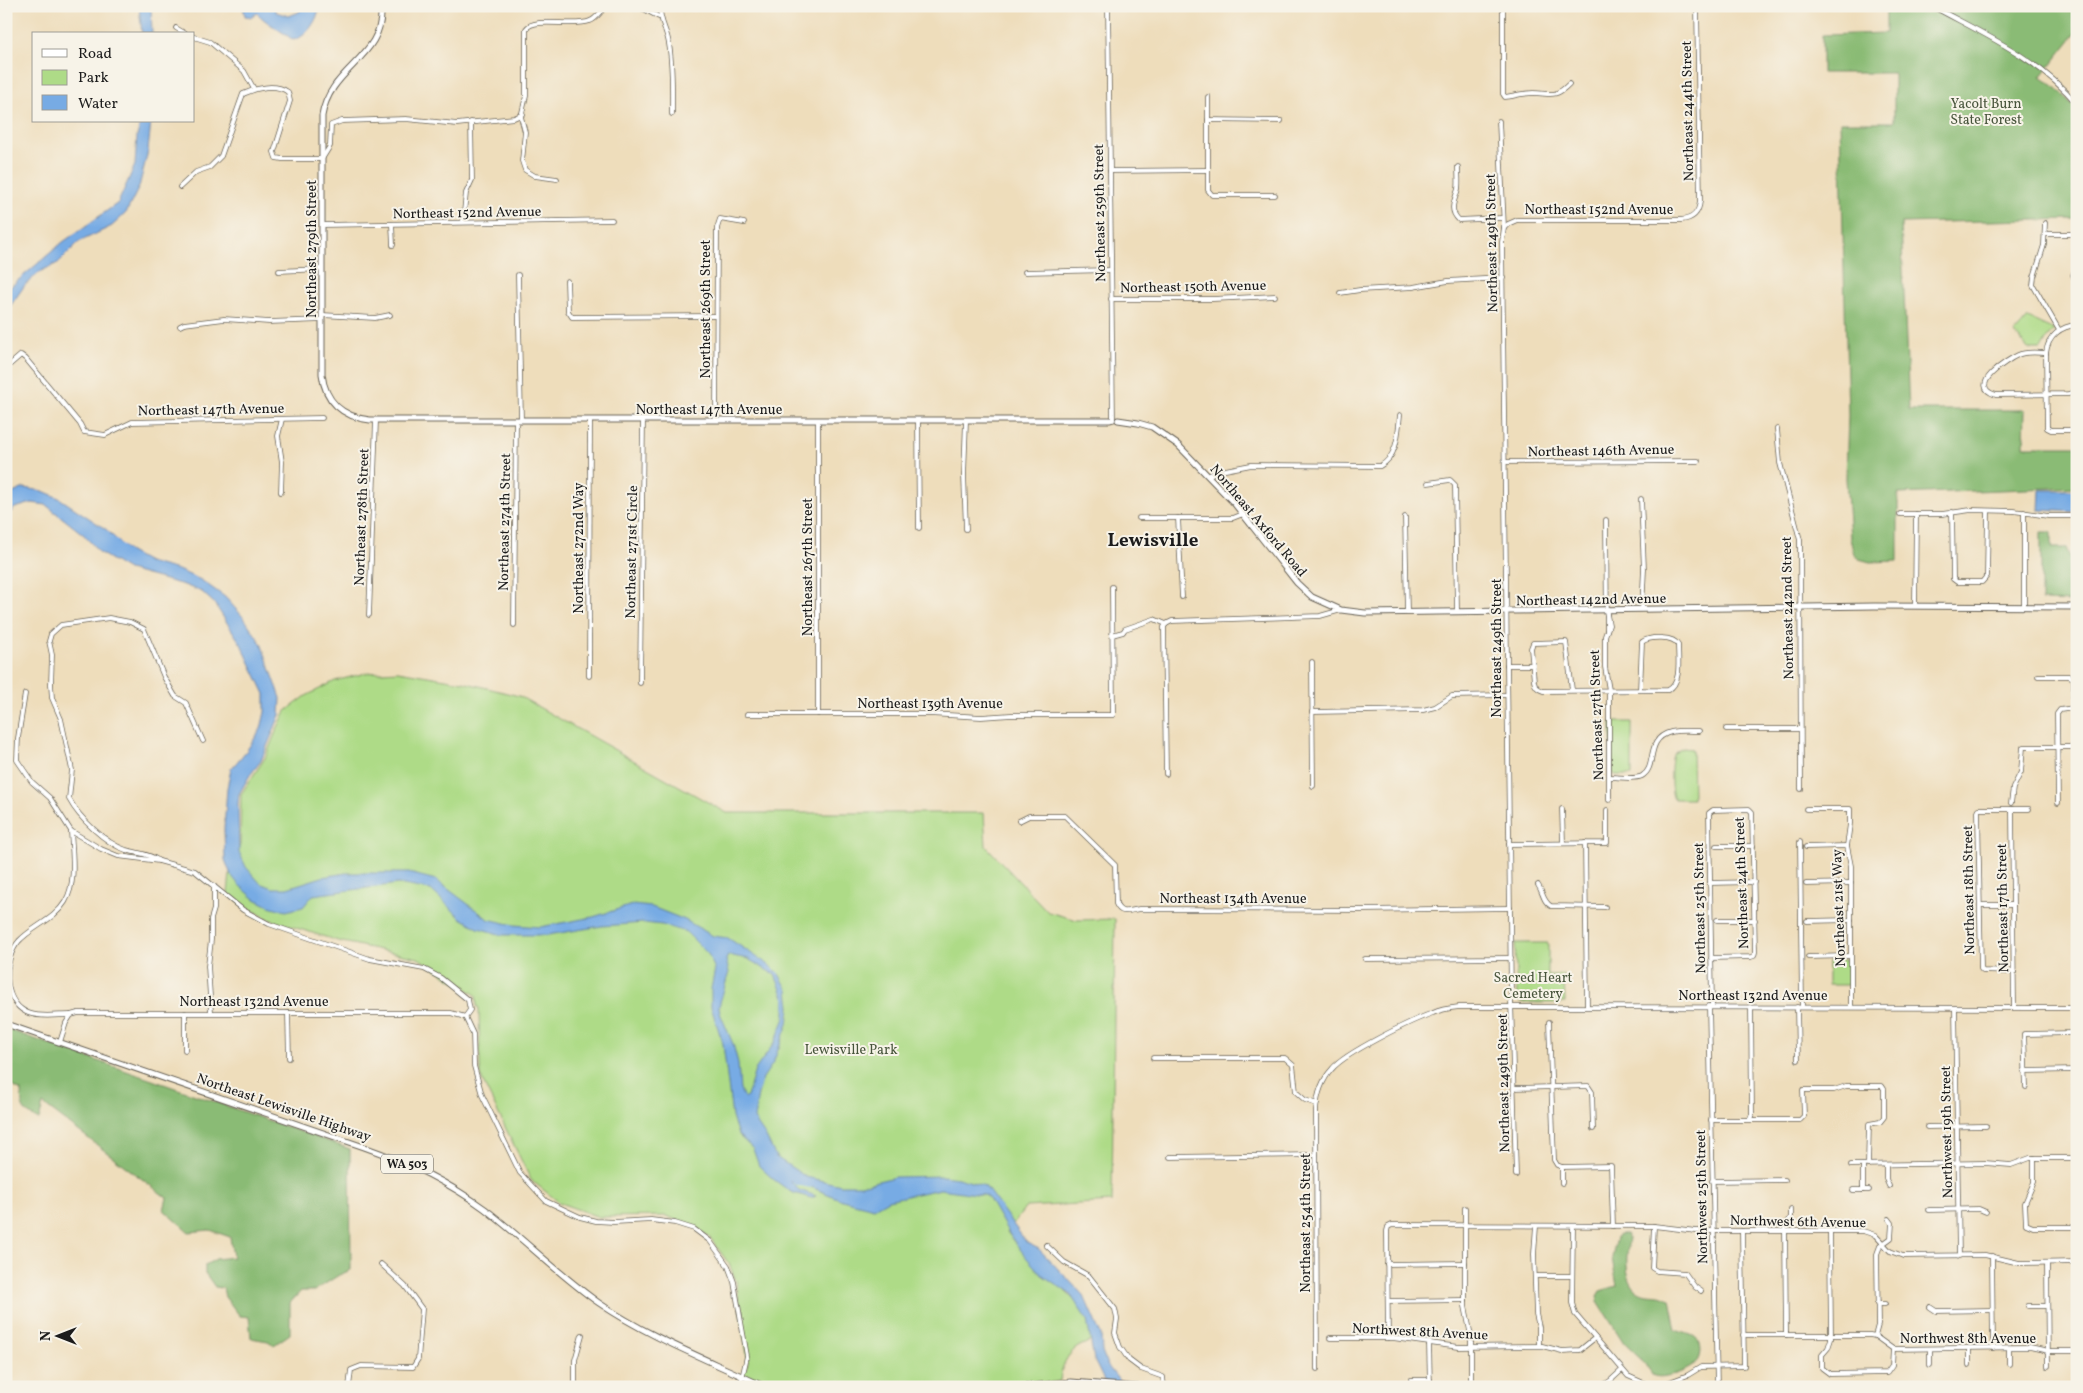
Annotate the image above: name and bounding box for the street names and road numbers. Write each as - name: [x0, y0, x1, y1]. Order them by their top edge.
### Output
- street label: Northeast 244th Street: [1678, 40, 1699, 182]
- street label: Northeast 259th Street: [1090, 144, 1111, 282]
- street label: Northeast 249th Street: [1482, 173, 1503, 313]
- street label: Northeast 279th Street: [303, 180, 322, 318]
- street label: Northeast 152nd Avenue: [1525, 201, 1674, 220]
- street label: Northeast 152nd Avenue: [392, 203, 542, 224]
- street label: Northeast 269th Street: [697, 239, 716, 378]
- street label: Northeast 150th Avenue: [1120, 277, 1267, 298]
- street label: Northeast 147th Avenue: [138, 400, 285, 421]
- street label: Northeast 147th Avenue: [636, 401, 783, 420]
- street label: Northeast 146th Avenue: [1527, 441, 1675, 462]
- street label: Northeast 278th Street: [351, 448, 374, 586]
- street label: Northeast 274th Street: [495, 453, 516, 591]
- street label: Northeast Axford Road: [1205, 461, 1311, 581]
- street label: Northeast 272nd Way: [570, 482, 589, 614]
- street label: Northeast 271st Circle: [622, 485, 643, 619]
- street label: Northeast 267th Street: [799, 498, 818, 636]
- street label: Northeast 242nd Street: [1778, 536, 1799, 680]
- street label: Northeast 249th Street: [1488, 578, 1507, 718]
- street label: Northeast 142nd Avenue: [1516, 590, 1667, 611]
- street label: Northeast 27th Street: [1586, 649, 1609, 781]
- street label: Northeast 139th Avenue: [857, 695, 1003, 714]
- street label: Northeast 24th Street: [1731, 816, 1754, 949]
- street label: Northeast 18th Street: [1959, 825, 1980, 955]
- street label: Northeast 25th Street: [1690, 842, 1711, 974]
- street label: Northeast 17th Street: [1993, 843, 2014, 973]
- street label: Northeast 21st Way: [1828, 848, 1851, 967]
- street label: Northeast 134th Avenue: [1159, 890, 1307, 909]
- street label: Northeast 132nd Avenue: [1678, 987, 1828, 1006]
- street label: Northeast 132nd Avenue: [179, 993, 329, 1012]
- street label: Northeast 249th Street: [1494, 1013, 1515, 1153]
- street label: Northwest 19th Street: [1937, 1065, 1958, 1199]
- street label: Northeast Lewisville Highway: [194, 1070, 374, 1147]
- street label: Northwest 25th Street: [1692, 1130, 1713, 1264]
- street label: Northeast 254th Street: [1297, 1153, 1316, 1293]
- road number: WA 503: [381, 1154, 433, 1174]
- street label: Northwest 6th Avenue: [1730, 1212, 1867, 1233]
- street label: Northwest 8th Avenue: [1351, 1319, 1489, 1346]
- street label: Northwest 8th Avenue: [1900, 1330, 2037, 1349]

